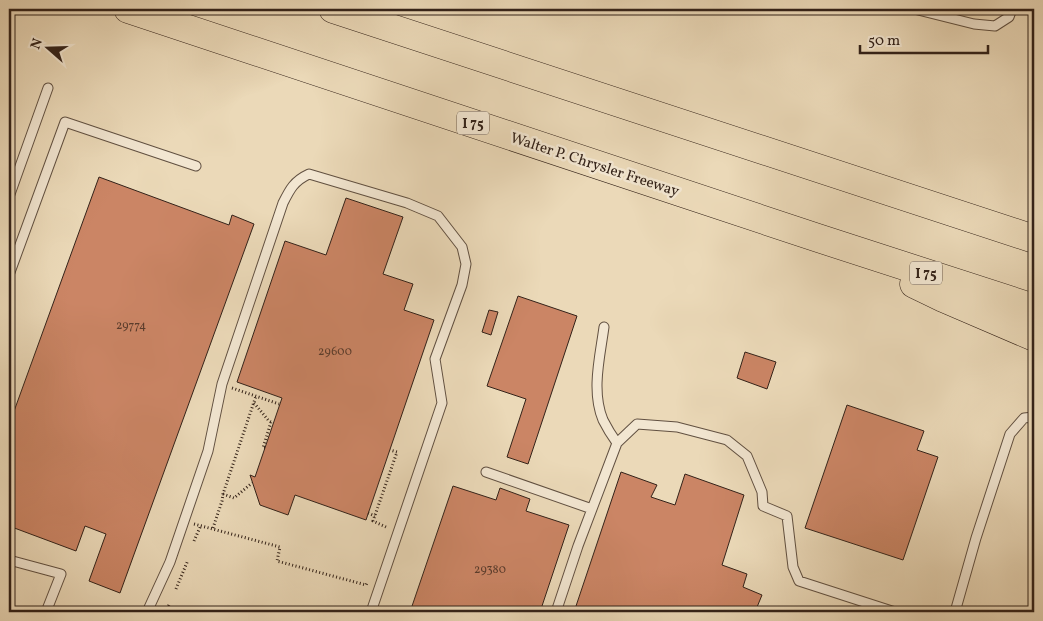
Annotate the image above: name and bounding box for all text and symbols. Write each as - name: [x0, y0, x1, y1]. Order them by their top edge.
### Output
- north arrow: [22, 22, 72, 72]
- scale bar: [860, 22, 988, 54]
- text: 50 m: [868, 31, 900, 52]
- text: N: [27, 36, 48, 52]
- road number: I 75: [457, 112, 489, 134]
- street label: Walter P. Chrysler Freeway: [507, 128, 682, 203]
- road number: I 75: [910, 262, 942, 284]
- house number: 29774: [116, 318, 146, 334]
- house number: 29600: [318, 344, 352, 360]
- house number: 29380: [474, 562, 506, 578]

